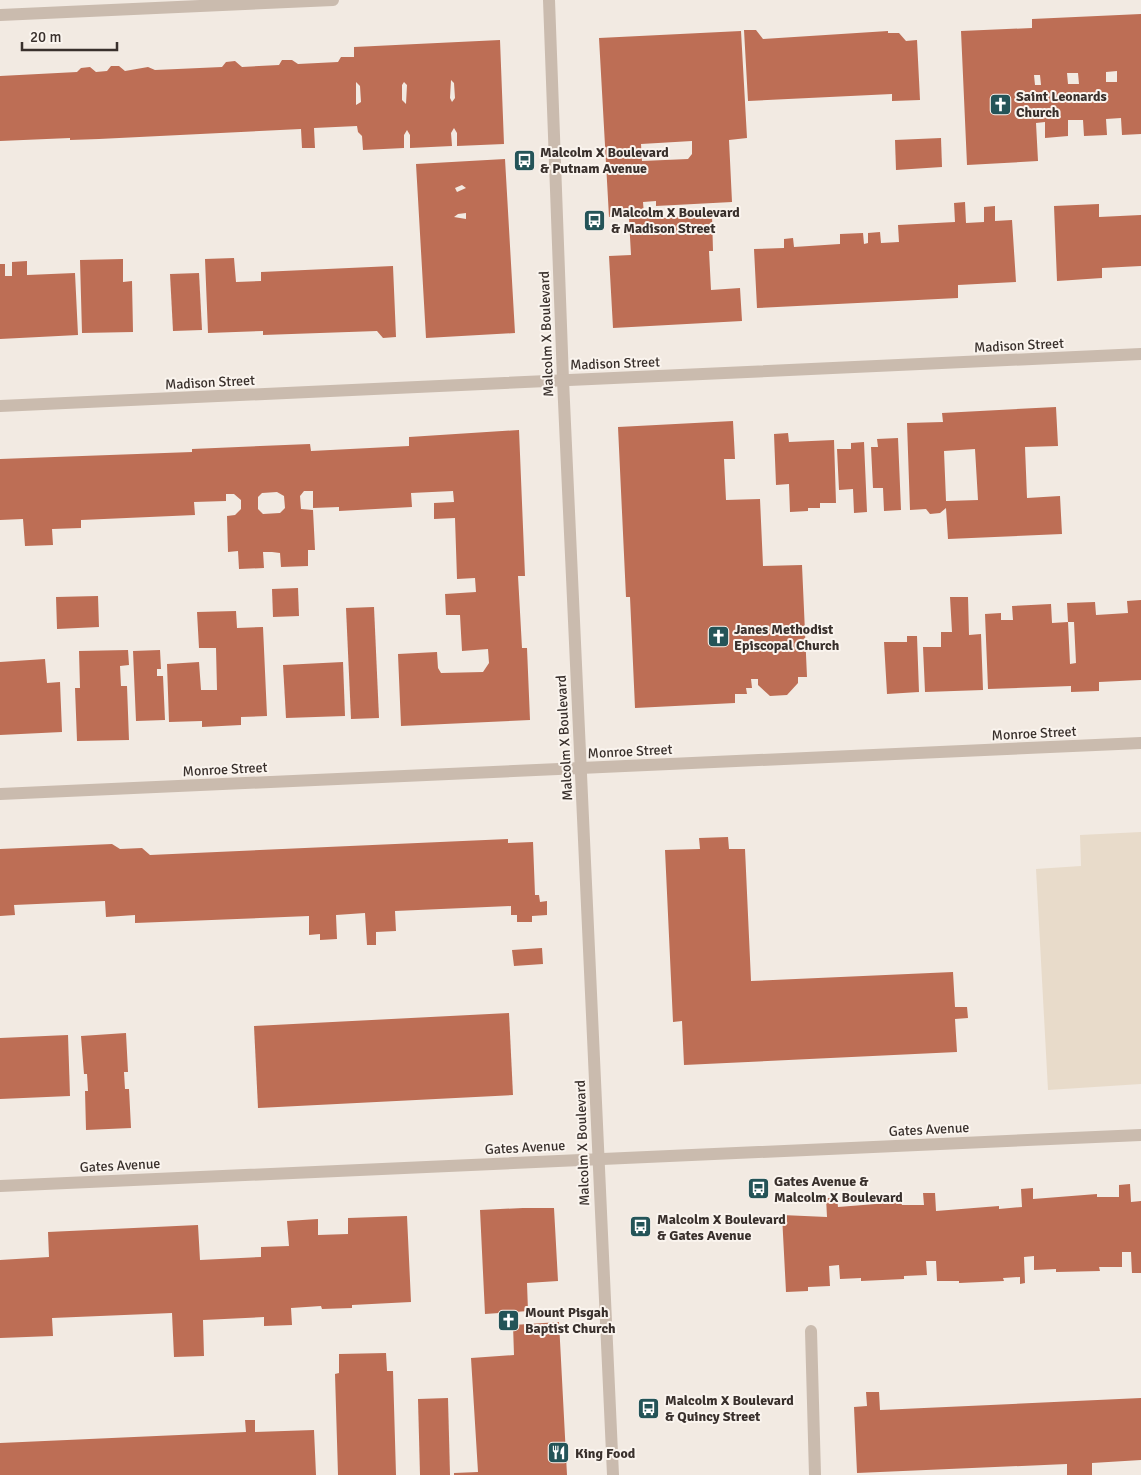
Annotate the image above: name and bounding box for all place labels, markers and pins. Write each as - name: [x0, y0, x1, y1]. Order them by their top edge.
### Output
- place label: Saint Leonards Church: [1016, 88, 1107, 121]
- church icon: Saint Leonards Church: [988, 92, 1012, 116]
- place label: Malcolm X Boulevard & Putnam Avenue: [540, 144, 669, 177]
- bus stop icon: Malcolm X Boulevard & Putnam Avenue: [512, 148, 536, 172]
- place label: Malcolm X Boulevard & Madison Street: [611, 204, 740, 237]
- bus stop icon: Malcolm X Boulevard & Madison Street: [583, 208, 607, 232]
- place label: Janes Methodist Episcopal Church: [734, 621, 840, 654]
- church icon: Janes Methodist Episcopal Church: [706, 625, 730, 649]
- place label: Gates Avenue & Malcolm X Boulevard: [774, 1173, 903, 1206]
- bus stop icon: Gates Avenue & Malcolm X Boulevard: [746, 1177, 770, 1201]
- place label: Malcolm X Boulevard & Gates Avenue: [657, 1211, 786, 1244]
- bus stop icon: Malcolm X Boulevard & Gates Avenue: [629, 1215, 653, 1239]
- place label: Mount Pisgah Baptist Church: [525, 1304, 616, 1337]
- church icon: Mount Pisgah Baptist Church: [497, 1308, 521, 1332]
- place label: Malcolm X Boulevard & Quincy Street: [665, 1392, 794, 1425]
- bus stop icon: Malcolm X Boulevard & Quincy Street: [637, 1396, 661, 1420]
- restaurant icon: King Food: [547, 1441, 571, 1465]
- place label: King Food: [575, 1445, 636, 1462]

